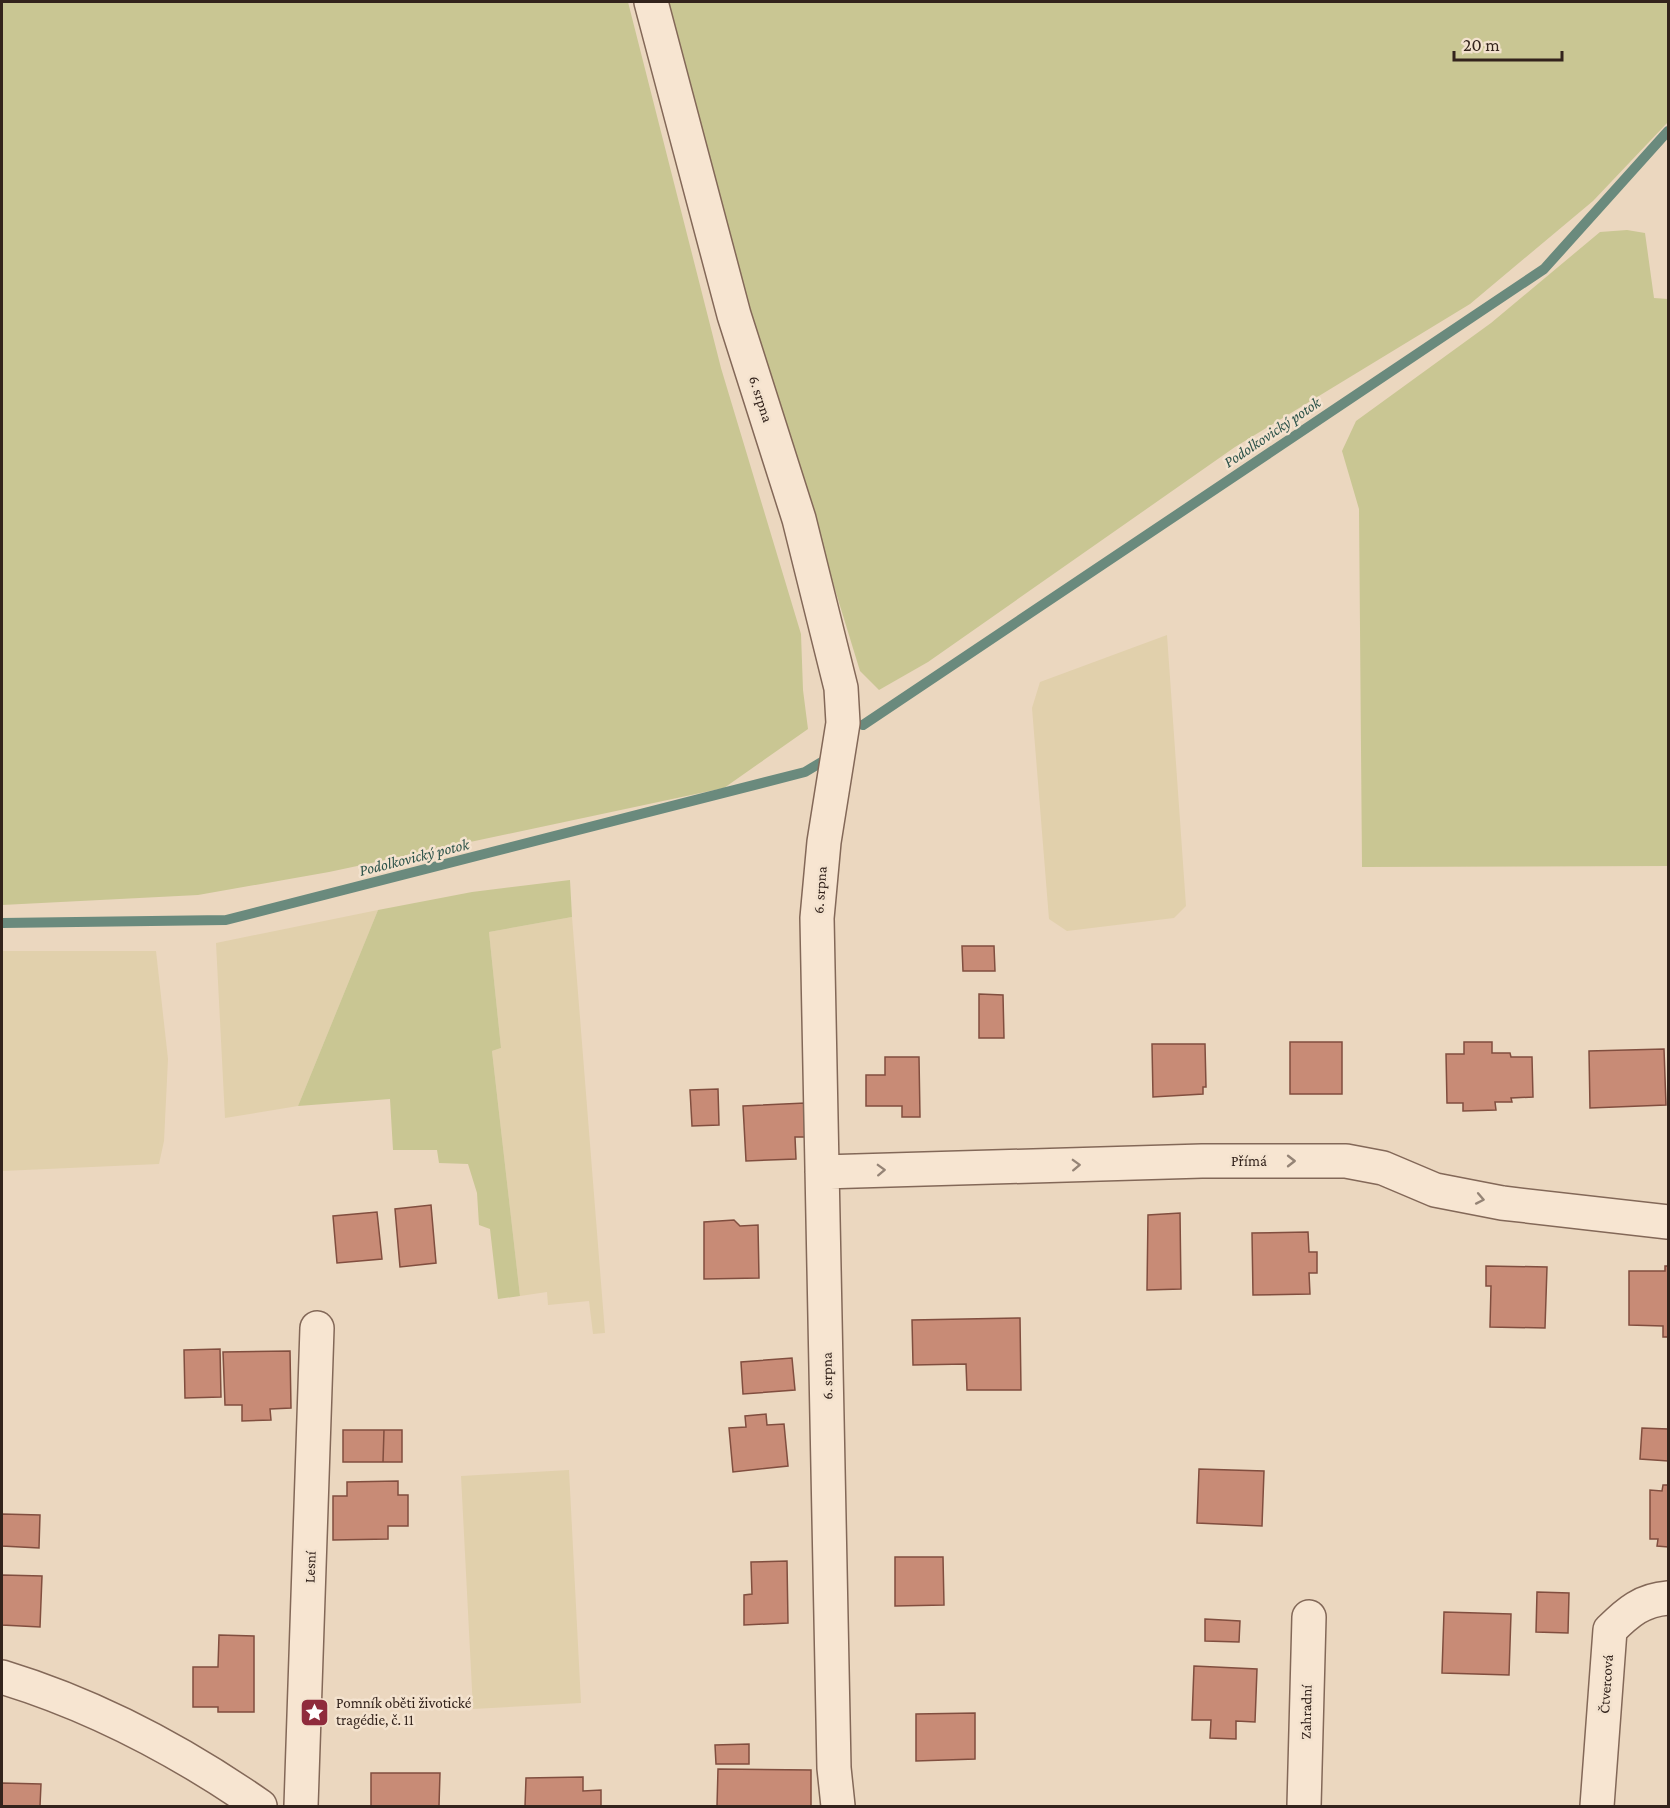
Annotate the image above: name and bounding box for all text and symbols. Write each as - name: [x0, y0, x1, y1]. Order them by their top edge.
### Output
- scale bar: [1454, 24, 1562, 62]
- text: 20 m: [1463, 35, 1500, 55]
- street label: 6. srpna: [745, 374, 776, 425]
- water label: Podolkovický potok: [1221, 393, 1325, 471]
- water label: Podolkovický potok: [357, 835, 472, 880]
- street label: 6. srpna: [810, 866, 831, 914]
- street label: Přímá: [1231, 1153, 1267, 1169]
- one-way arrow: [1287, 1155, 1296, 1167]
- one-way arrow: [1071, 1158, 1080, 1171]
- one-way arrow: [876, 1164, 885, 1176]
- one-way arrow: [1475, 1192, 1485, 1205]
- street label: 6. srpna: [819, 1352, 836, 1400]
- street label: Lesní: [301, 1550, 319, 1583]
- street label: Čtvercová: [1596, 1654, 1616, 1714]
- street label: Zahradní: [1298, 1683, 1314, 1739]
- place label: Pomník oběti životické tragédie, č. 11: [336, 1695, 472, 1729]
- place icon: Pomník oběti životické tragédie, č. 11: [299, 1696, 331, 1728]

